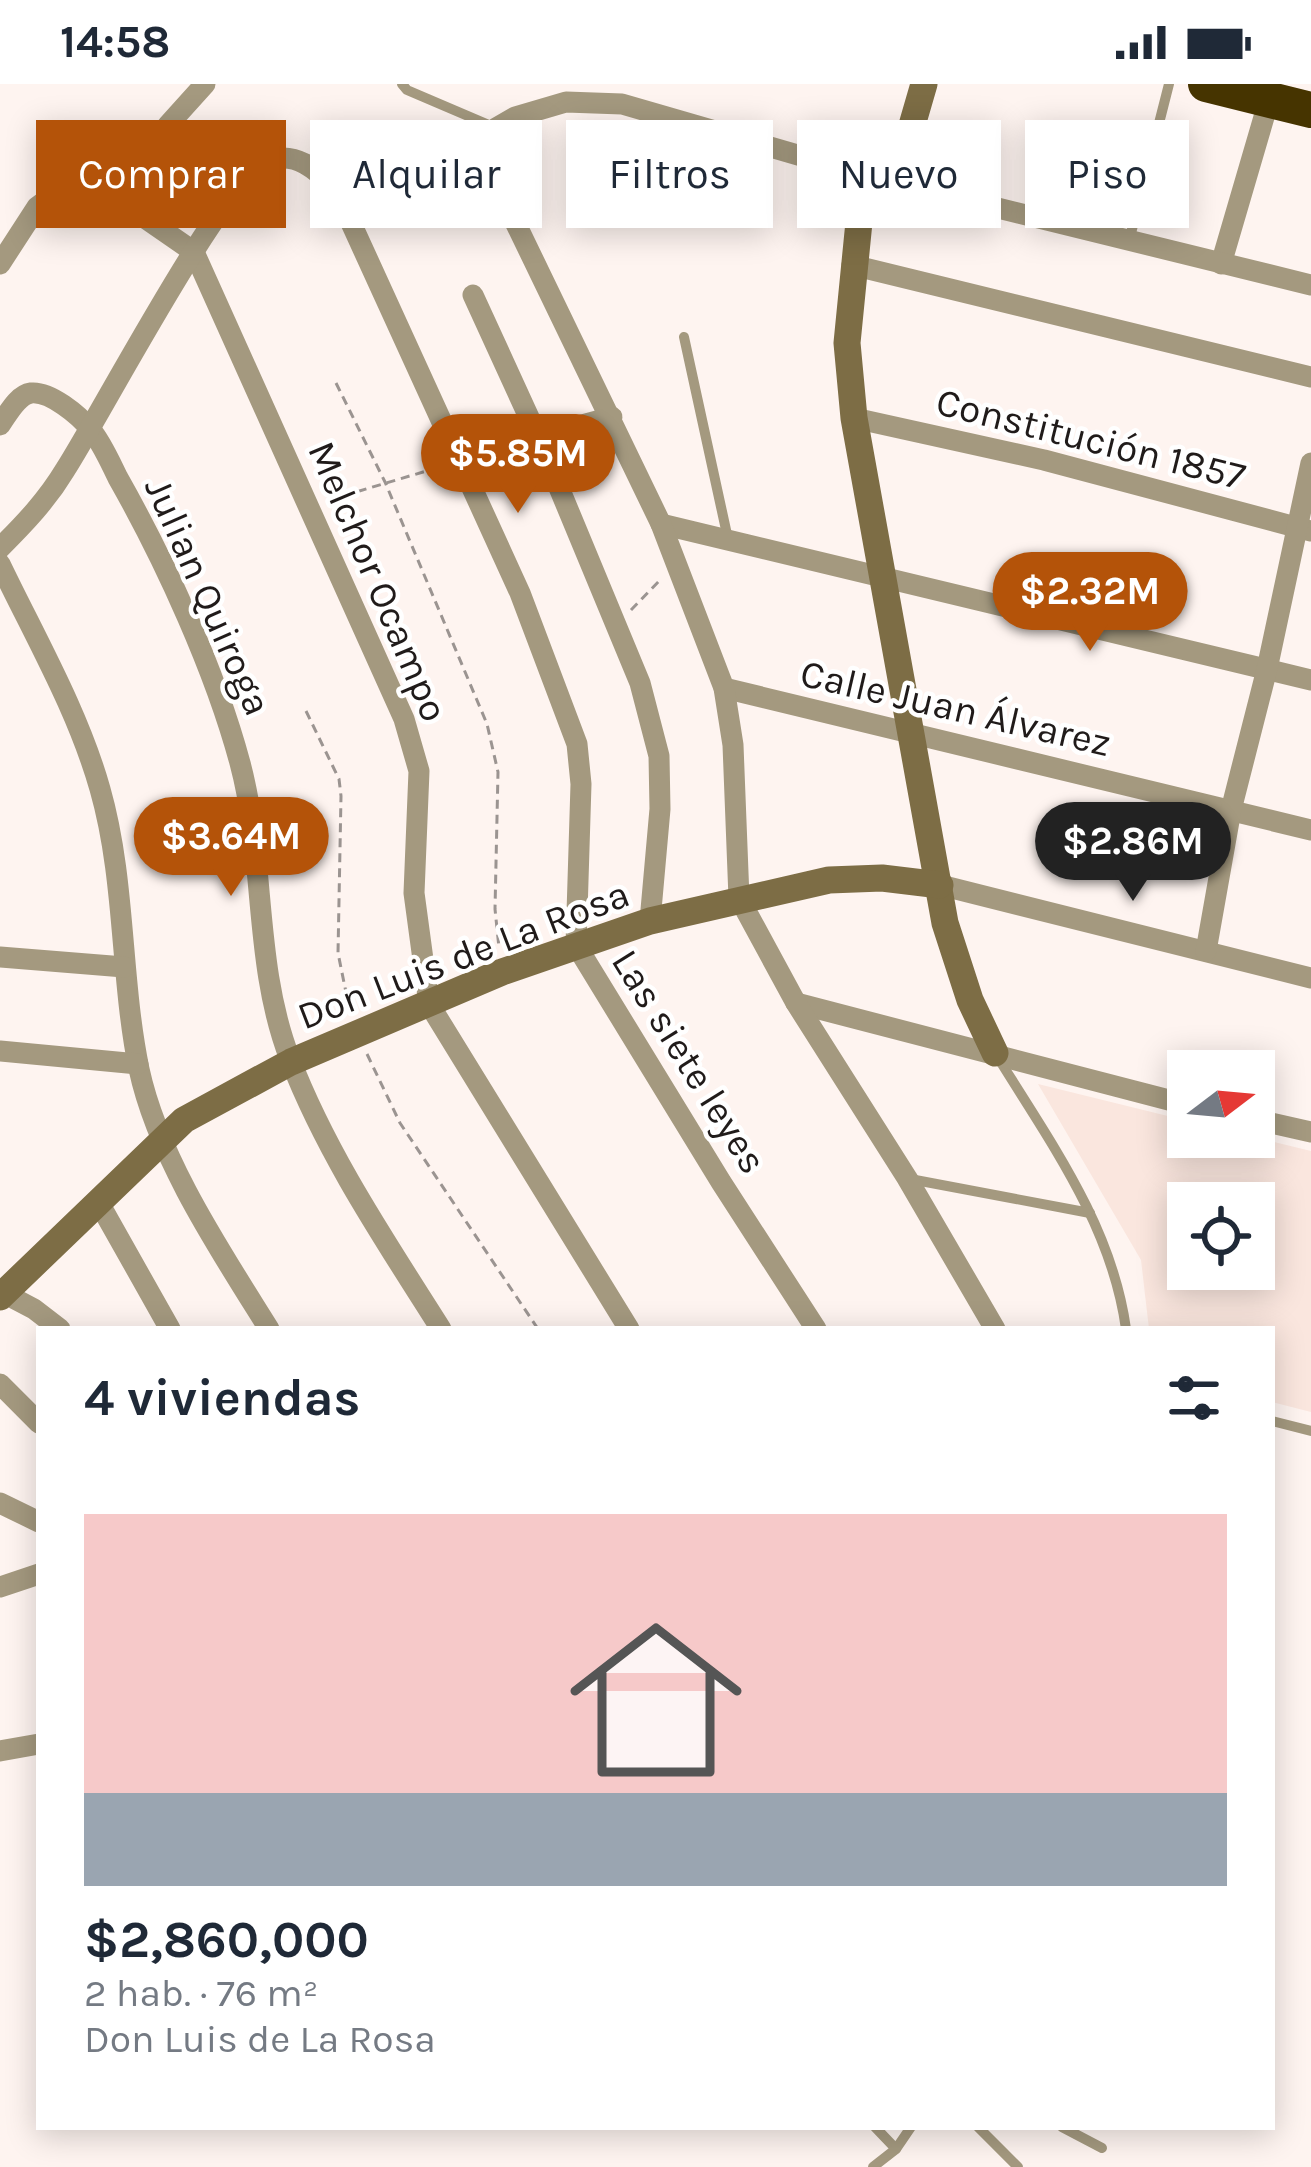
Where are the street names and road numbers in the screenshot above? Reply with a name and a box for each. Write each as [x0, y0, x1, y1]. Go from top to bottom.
street label: Constitución 1857 [931, 378, 1250, 500]
street label: Melchor Ocampo [298, 434, 458, 728]
street label: Julian Quiroga [135, 470, 281, 723]
street label: Calle Juan Álvarez [796, 650, 1115, 766]
street label: Don Luis de La Rosa [291, 870, 636, 1039]
street label: Las siete leyes [602, 941, 776, 1182]

